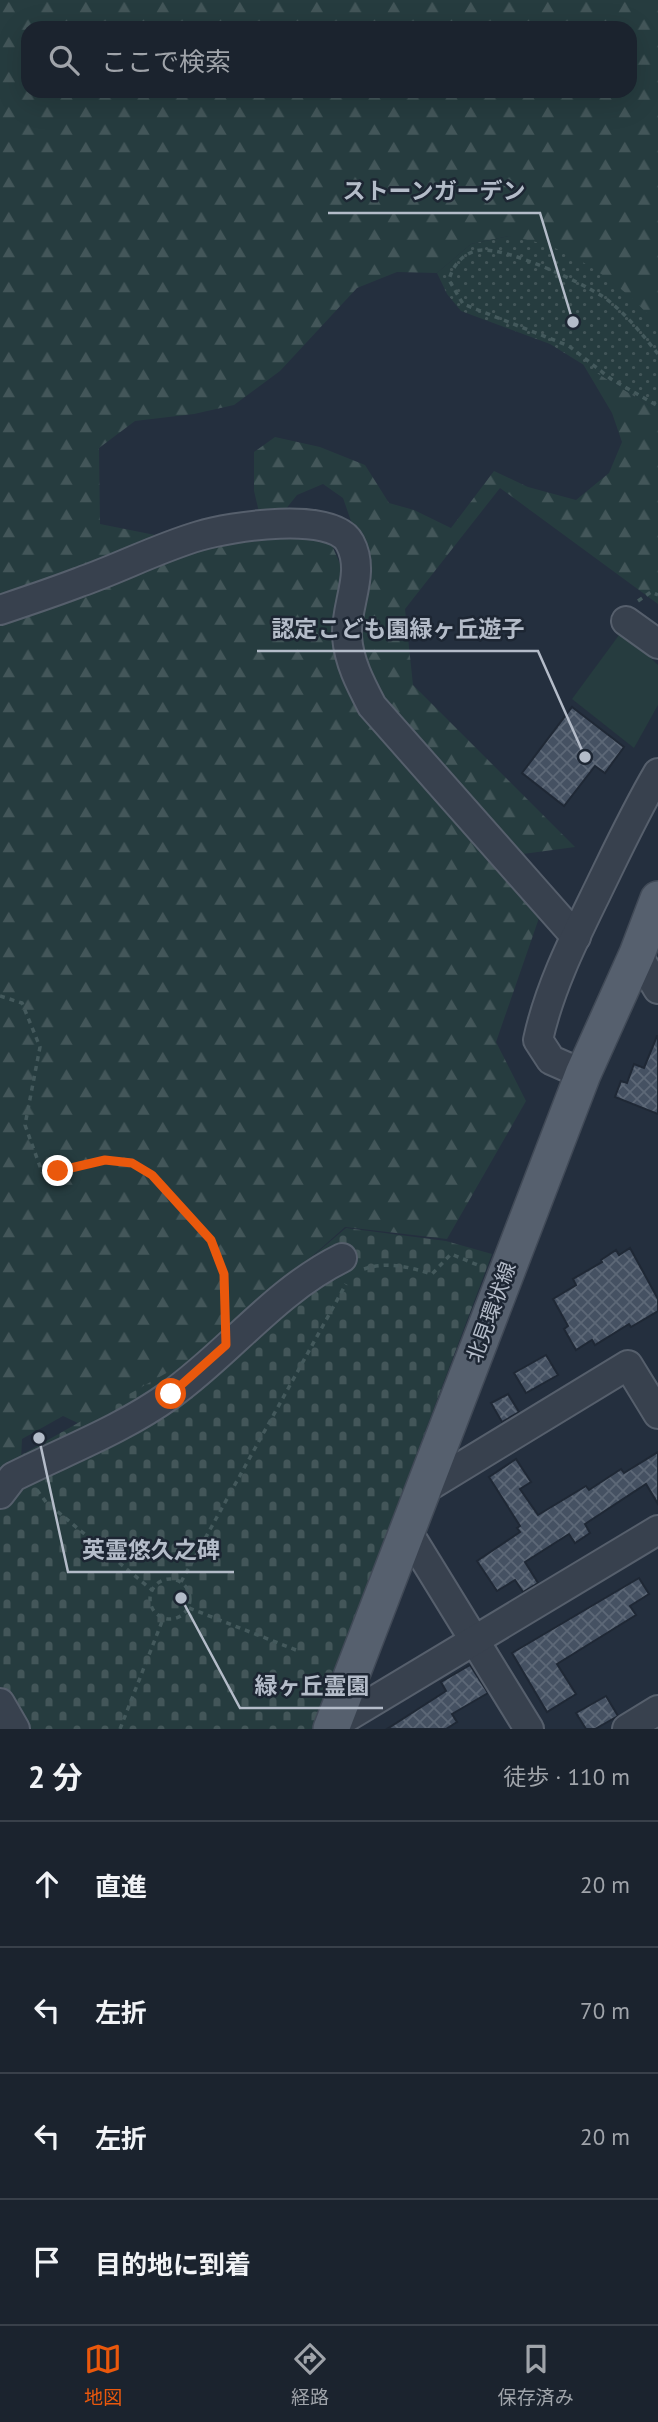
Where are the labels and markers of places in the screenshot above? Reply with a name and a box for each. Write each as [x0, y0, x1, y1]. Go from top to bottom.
callout: ストーンガーデン [328, 169, 540, 213]
callout: 認定こども園緑ヶ丘遊子 [257, 607, 538, 651]
callout: 英霊悠久之碑 [68, 1528, 234, 1572]
callout: 緑ヶ丘霊園 [240, 1664, 383, 1708]

